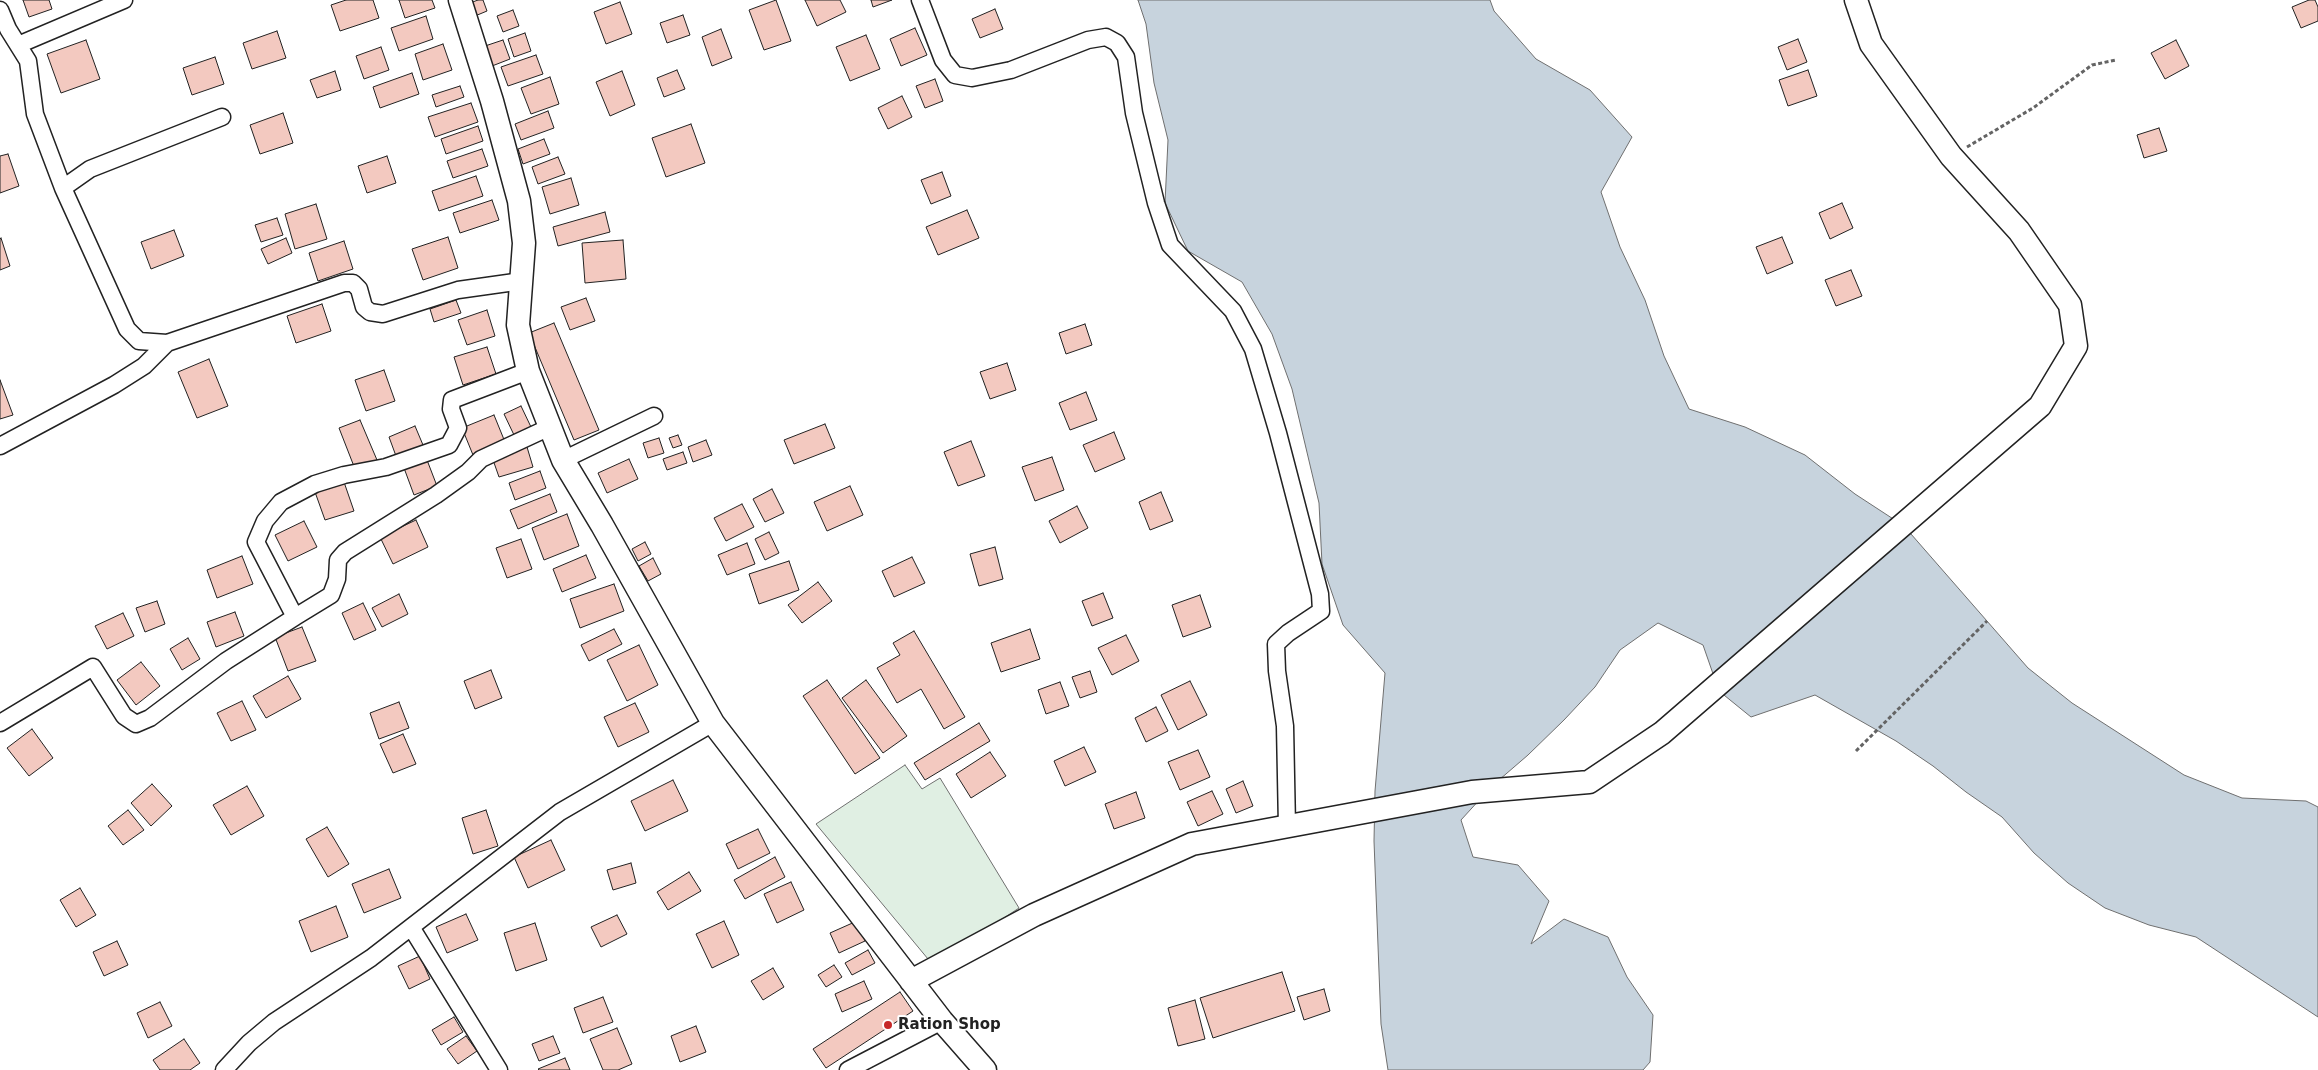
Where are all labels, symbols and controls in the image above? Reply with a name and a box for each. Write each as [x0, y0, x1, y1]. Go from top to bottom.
place label: Ration Shop [898, 1016, 1001, 1034]
marker: Ration Shop [882, 1019, 894, 1031]

